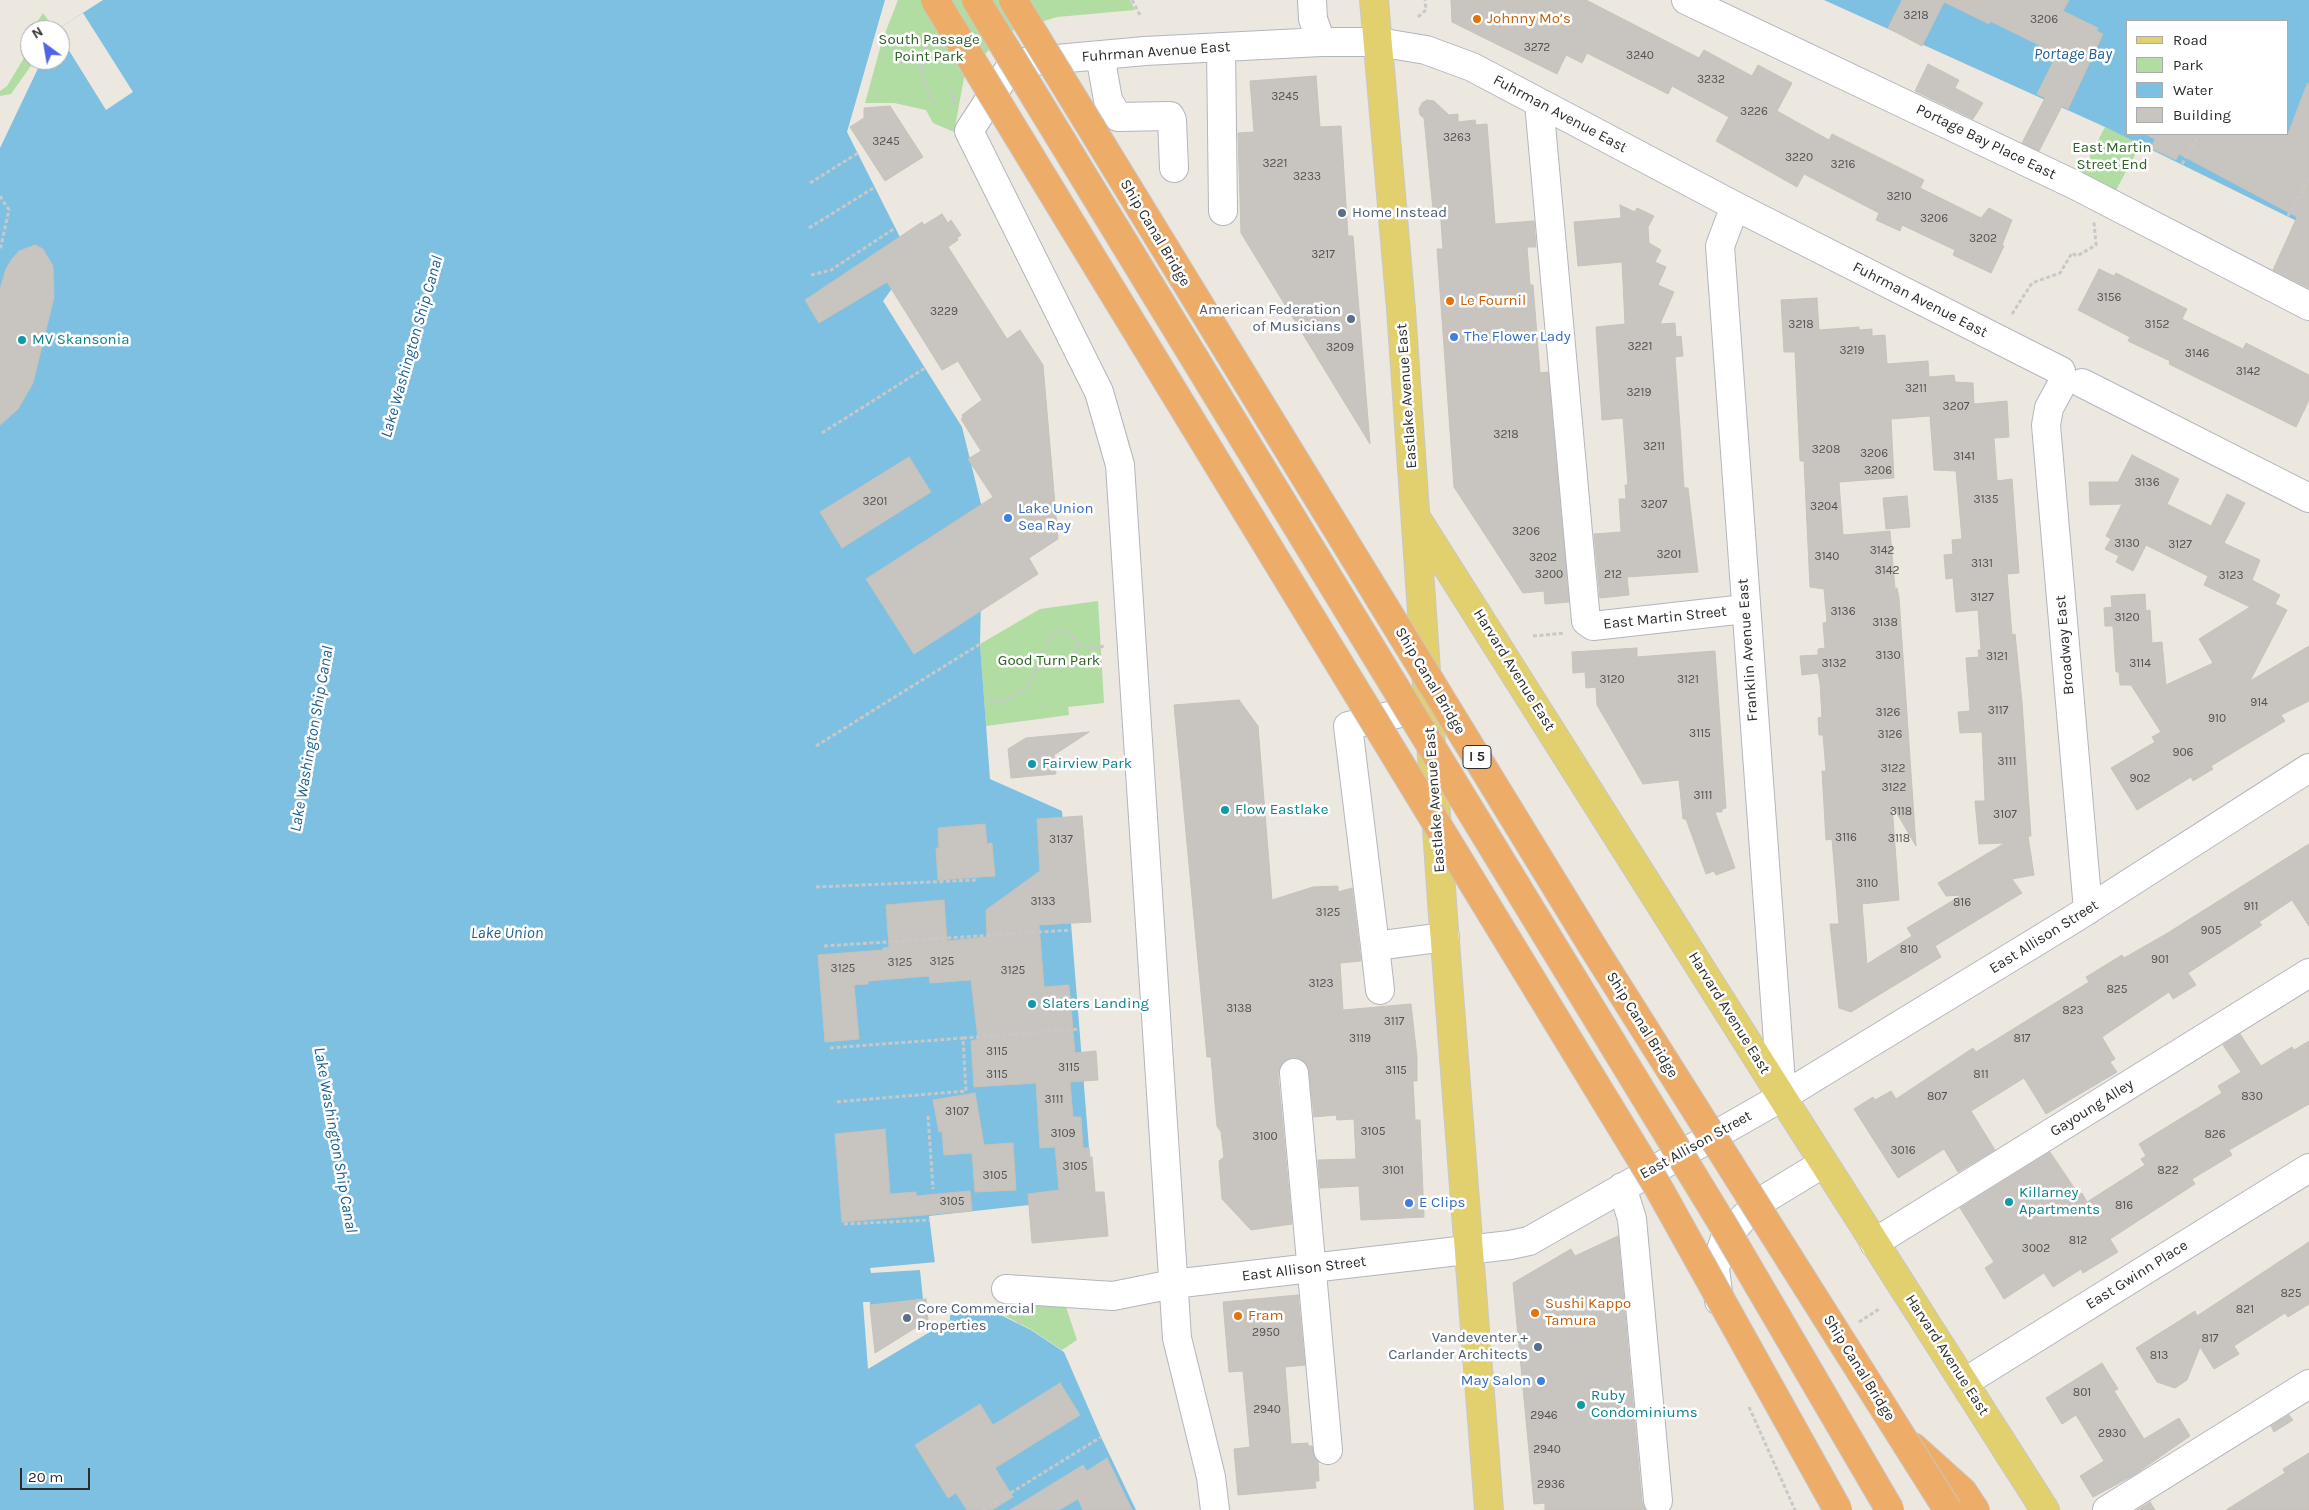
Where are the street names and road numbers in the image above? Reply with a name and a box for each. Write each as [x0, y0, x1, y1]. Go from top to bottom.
street label: Fuhrman Avenue East [1081, 38, 1231, 66]
street label: Fuhrman Avenue East [1490, 71, 1630, 157]
street label: Portage Bay Place East [1913, 100, 2059, 184]
street label: Ship Canal Bridge [1116, 176, 1194, 290]
street label: Fuhrman Avenue East [1849, 258, 1991, 342]
street label: Eastlake Avenue East [1393, 323, 1421, 469]
street label: Franklin Avenue East [1734, 578, 1762, 722]
street label: Broadway East [2052, 594, 2078, 696]
street label: East Martin Street [1602, 603, 1728, 633]
street label: Harvard Avenue East [1469, 606, 1559, 734]
street label: Ship Canal Bridge [1391, 624, 1469, 738]
street label: Eastlake Avenue East [1421, 727, 1449, 873]
road number: I 5 [1463, 746, 1491, 769]
street label: East Allison Street [1986, 896, 2102, 978]
street label: Harvard Avenue East [1684, 949, 1774, 1077]
street label: Ship Canal Bridge [1602, 969, 1682, 1081]
street label: Gayoung Alley [2047, 1075, 2137, 1141]
street label: East Allison Street [1637, 1107, 1755, 1183]
street label: East Gwinn Place [2083, 1236, 2191, 1314]
street label: East Allison Street [1241, 1252, 1367, 1286]
street label: Harvard Avenue East [1901, 1291, 1993, 1419]
street label: Ship Canal Bridge [1819, 1312, 1899, 1424]

